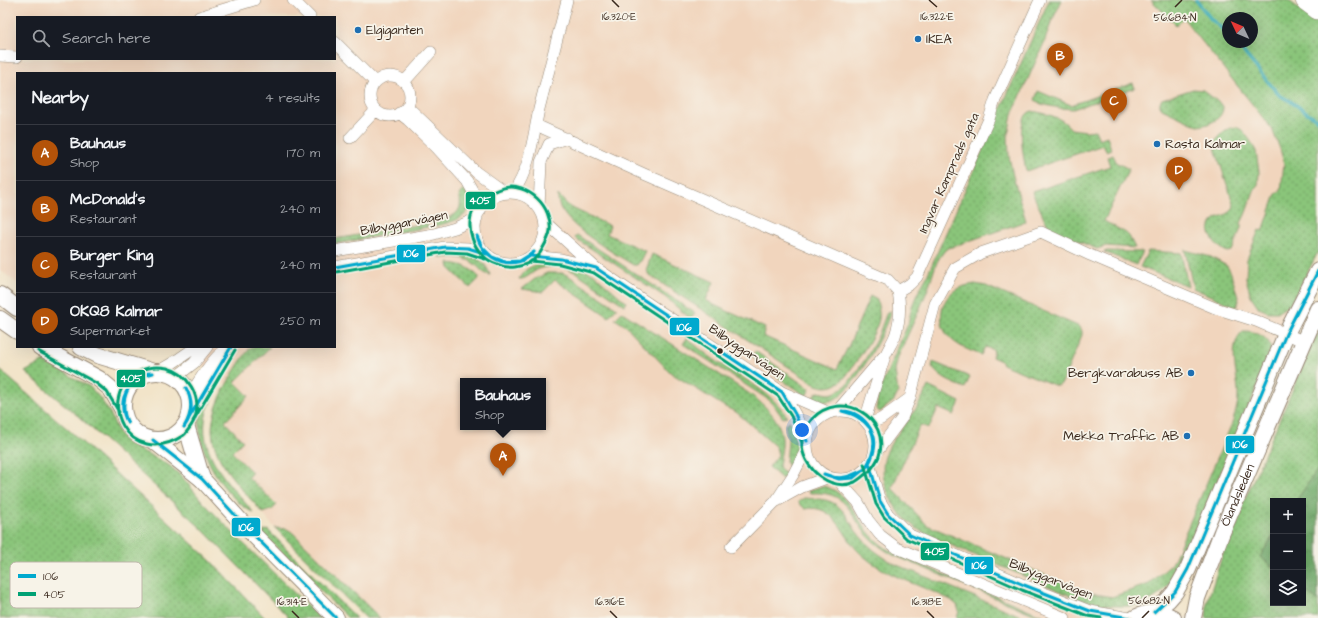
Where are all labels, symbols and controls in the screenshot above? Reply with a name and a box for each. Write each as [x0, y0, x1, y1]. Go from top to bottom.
text: 16.320°E [602, 10, 636, 24]
text: 16.322°E [920, 10, 954, 24]
text: 56.684°N [1154, 11, 1196, 25]
north arrow [1222, 12, 1258, 48]
search box [16, 16, 336, 60]
place label: Elgiganten [366, 21, 424, 40]
marker: Elgiganten [353, 25, 363, 35]
icon: search [30, 27, 52, 49]
text: Search here [62, 28, 151, 49]
place label: IKEA [926, 30, 953, 48]
marker: IKEA [913, 34, 923, 44]
pin: B [1047, 43, 1073, 76]
text: Nearby [32, 86, 89, 110]
pin: C [1101, 88, 1127, 121]
text: 4 results [265, 89, 320, 107]
street label: Ingvar Kamprads gata [914, 110, 985, 237]
text: Bauhaus [70, 133, 126, 154]
place label: Rasta Kalmar [1165, 135, 1245, 153]
marker: Rasta Kalmar [1152, 139, 1162, 149]
text: A [41, 144, 49, 162]
text: 170 m [287, 144, 320, 162]
text: Shop [70, 154, 99, 172]
pin: D [1166, 157, 1192, 190]
text: McDonald's [70, 189, 145, 210]
line badge: 405 [465, 191, 496, 210]
text: 405 [469, 193, 491, 208]
text: B [40, 200, 50, 218]
text: 240 m [280, 200, 320, 218]
street label: Bilbyggarvägen [359, 206, 450, 241]
text: Restaurant [70, 210, 137, 228]
line badge: 106 [396, 244, 426, 263]
text: Burger King [70, 245, 153, 266]
text: 106 [403, 246, 419, 261]
text: C [40, 256, 50, 274]
text: 240 m [280, 256, 320, 274]
text: Restaurant [70, 266, 137, 284]
text: OKQ8 Kalmar [70, 301, 162, 322]
text: D [41, 312, 49, 330]
text: 250 m [280, 312, 320, 330]
line badge: 106 [669, 317, 700, 336]
text: 106 [676, 320, 692, 335]
street label: Bilbyggarvägen [705, 320, 789, 385]
text: Supermarket [70, 322, 151, 340]
unlabelled marker [715, 346, 725, 356]
place label: Bergkvarabuss AB [1068, 364, 1183, 383]
marker: Bergkvarabuss AB [1186, 368, 1196, 378]
line badge: 405 [116, 369, 146, 388]
text: 405 [120, 371, 142, 386]
popup [460, 378, 546, 430]
text: Bauhaus [475, 385, 531, 406]
text: Shop [475, 406, 504, 424]
your location [792, 420, 812, 440]
place label: Mekka Traffic AB [1063, 427, 1179, 445]
marker: Mekka Traffic AB [1182, 431, 1192, 441]
line badge: 106 [1225, 435, 1255, 454]
text: 106 [1232, 437, 1248, 452]
pin: A [490, 443, 516, 476]
street label: Ölandsleden [1216, 461, 1259, 529]
map controls [1270, 498, 1306, 606]
button: + [1270, 498, 1306, 534]
line badge: 106 [231, 517, 261, 537]
text: 106 [238, 520, 254, 535]
button: − [1270, 534, 1306, 570]
line badge: 405 [920, 542, 950, 561]
text: 405 [924, 544, 946, 559]
street label: Bilbyggarvägen [1006, 554, 1096, 605]
line badge: 106 [964, 556, 994, 575]
text: 106 [971, 558, 987, 573]
legend [10, 562, 142, 608]
text: 106 [43, 569, 58, 584]
button: layers [1270, 570, 1306, 606]
text: 405 [43, 587, 65, 602]
text: 56.682°N [1128, 594, 1170, 608]
text: 16.314°E [277, 595, 307, 609]
text: 16.316°E [595, 595, 625, 609]
text: 16.318°E [912, 595, 942, 609]

